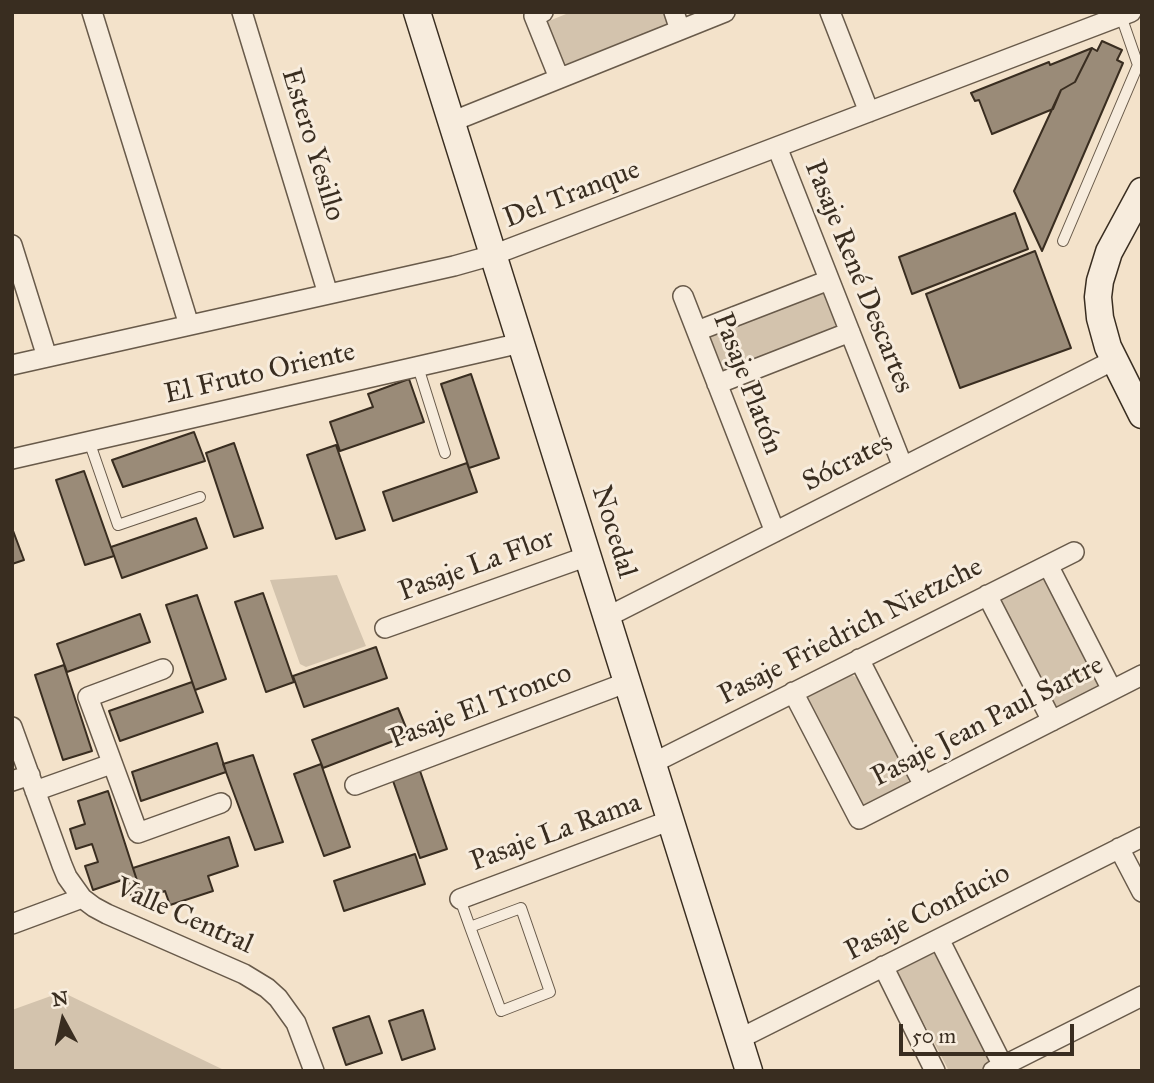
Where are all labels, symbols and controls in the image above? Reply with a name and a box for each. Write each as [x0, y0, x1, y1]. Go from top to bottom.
street label: Estero Yesillo [273, 65, 351, 225]
street label: Del Tranque [499, 154, 645, 236]
street label: Pasaje René Descartes [796, 156, 920, 398]
street label: Pasaje Platón [705, 309, 789, 459]
street label: El Fruto Oriente [161, 336, 359, 412]
street label: Sócrates [797, 426, 899, 500]
street label: Nocedal [583, 482, 643, 582]
street label: Pasaje La Flor [395, 522, 559, 610]
street label: Pasaje Friedrich Nietzche [714, 551, 988, 713]
street label: Pasaje Jean Paul Sartre [867, 649, 1109, 795]
street label: Pasaje El Tronco [385, 657, 577, 757]
street label: Pasaje La Rama [466, 787, 646, 879]
street label: Pasaje Confucio [840, 857, 1016, 969]
street label: Valle Central [110, 872, 258, 962]
north arrow [28, 985, 98, 1055]
text: N [50, 986, 70, 1011]
scale bar [902, 1010, 1077, 1054]
text: 50 m [912, 1023, 956, 1049]

